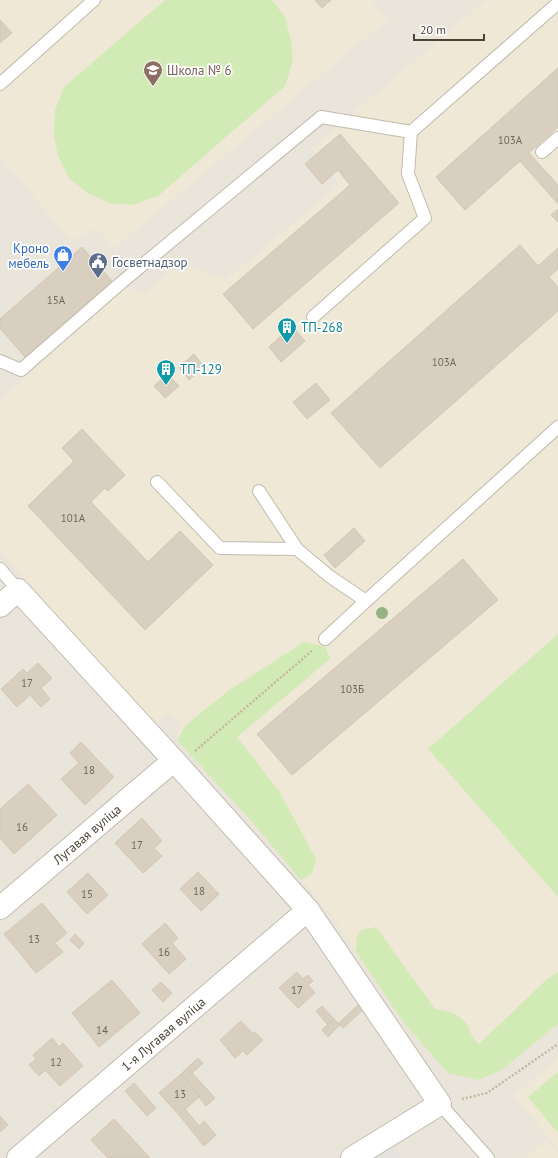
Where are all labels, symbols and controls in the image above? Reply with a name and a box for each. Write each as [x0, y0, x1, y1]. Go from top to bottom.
scale bar [414, 16, 484, 42]
text: 20 m [420, 22, 446, 37]
school or university icon: Школа № 6 [142, 59, 164, 87]
place label: Школа № 6 [167, 62, 232, 79]
house number: 103А [498, 133, 523, 147]
place label: Кроно мебель [8, 240, 49, 272]
shop icon: Кроно мебель [52, 244, 74, 272]
public building icon: Госветнадзор [87, 251, 109, 279]
place label: Госветнадзор [112, 254, 188, 271]
house number: 15А [47, 293, 66, 307]
building icon: ТП-268 [276, 316, 298, 344]
place label: ТП-268 [301, 319, 343, 336]
house number: 103А [432, 355, 457, 369]
building icon: ТП-129 [155, 358, 177, 386]
place label: ТП-129 [180, 361, 222, 378]
house number: 101А [61, 511, 86, 525]
house number: 17 [21, 676, 33, 690]
house number: 103Б [340, 682, 364, 696]
house number: 18 [83, 763, 95, 777]
street label: Лугавая вуліца [49, 801, 125, 869]
house number: 16 [16, 820, 28, 834]
house number: 17 [131, 838, 143, 852]
house number: 18 [193, 884, 205, 898]
house number: 15 [81, 887, 93, 901]
house number: 13 [28, 932, 40, 946]
house number: 16 [158, 945, 170, 959]
house number: 17 [291, 983, 303, 997]
street label: 1-я Лугавая вуліца [118, 994, 209, 1075]
house number: 14 [96, 1023, 108, 1037]
house number: 12 [50, 1055, 62, 1069]
house number: 13 [174, 1087, 186, 1101]

